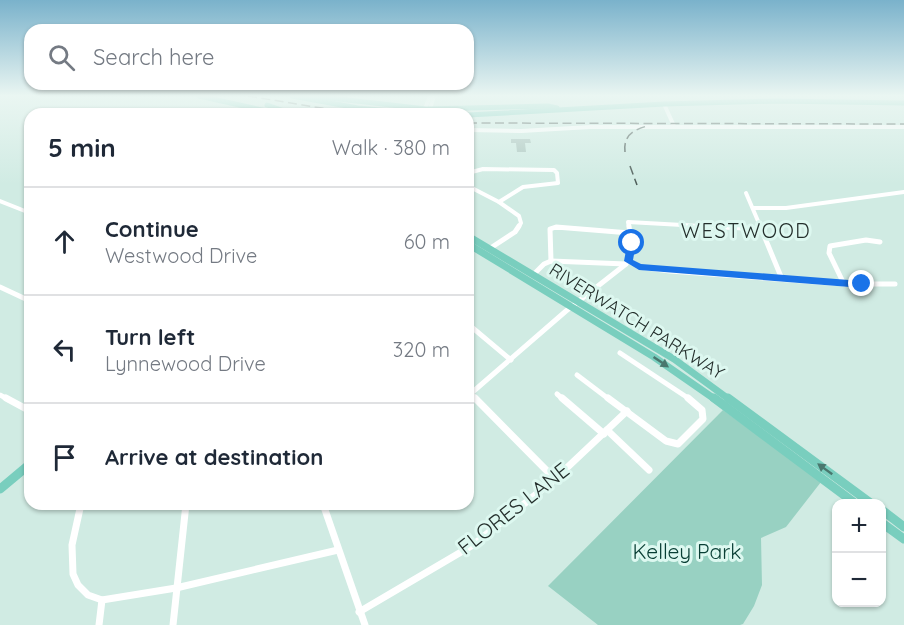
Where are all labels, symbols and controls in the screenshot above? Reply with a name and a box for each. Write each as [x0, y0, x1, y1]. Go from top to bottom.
search box [24, 24, 474, 90]
icon: search [45, 41, 78, 74]
text: Search here [93, 43, 214, 71]
text: 5 min [48, 131, 116, 164]
text: Walk · 380 m [332, 135, 450, 160]
text: Continue [105, 215, 199, 243]
district label: WESTWOOD [681, 218, 811, 243]
icon: ahead [48, 225, 81, 258]
text: 60 m [404, 229, 450, 254]
route start [618, 229, 644, 255]
text: Westwood Drive [105, 243, 257, 268]
street label: RIVERWATCH PARKWAY [545, 258, 729, 384]
route end [848, 270, 874, 296]
text: Turn left [105, 323, 195, 351]
icon: left [48, 333, 81, 366]
text: 320 m [393, 337, 450, 362]
text: Lynnewood Drive [105, 351, 266, 376]
one-way arrow [653, 356, 669, 367]
icon: arrive [48, 441, 81, 474]
text: Arrive at destination [105, 443, 323, 471]
street label: FLORES LANE [452, 456, 574, 560]
one-way arrow [818, 463, 834, 475]
map controls [832, 499, 886, 607]
button: + [832, 499, 886, 553]
park label: Kelley Park [633, 538, 741, 564]
button: − [832, 553, 886, 607]

